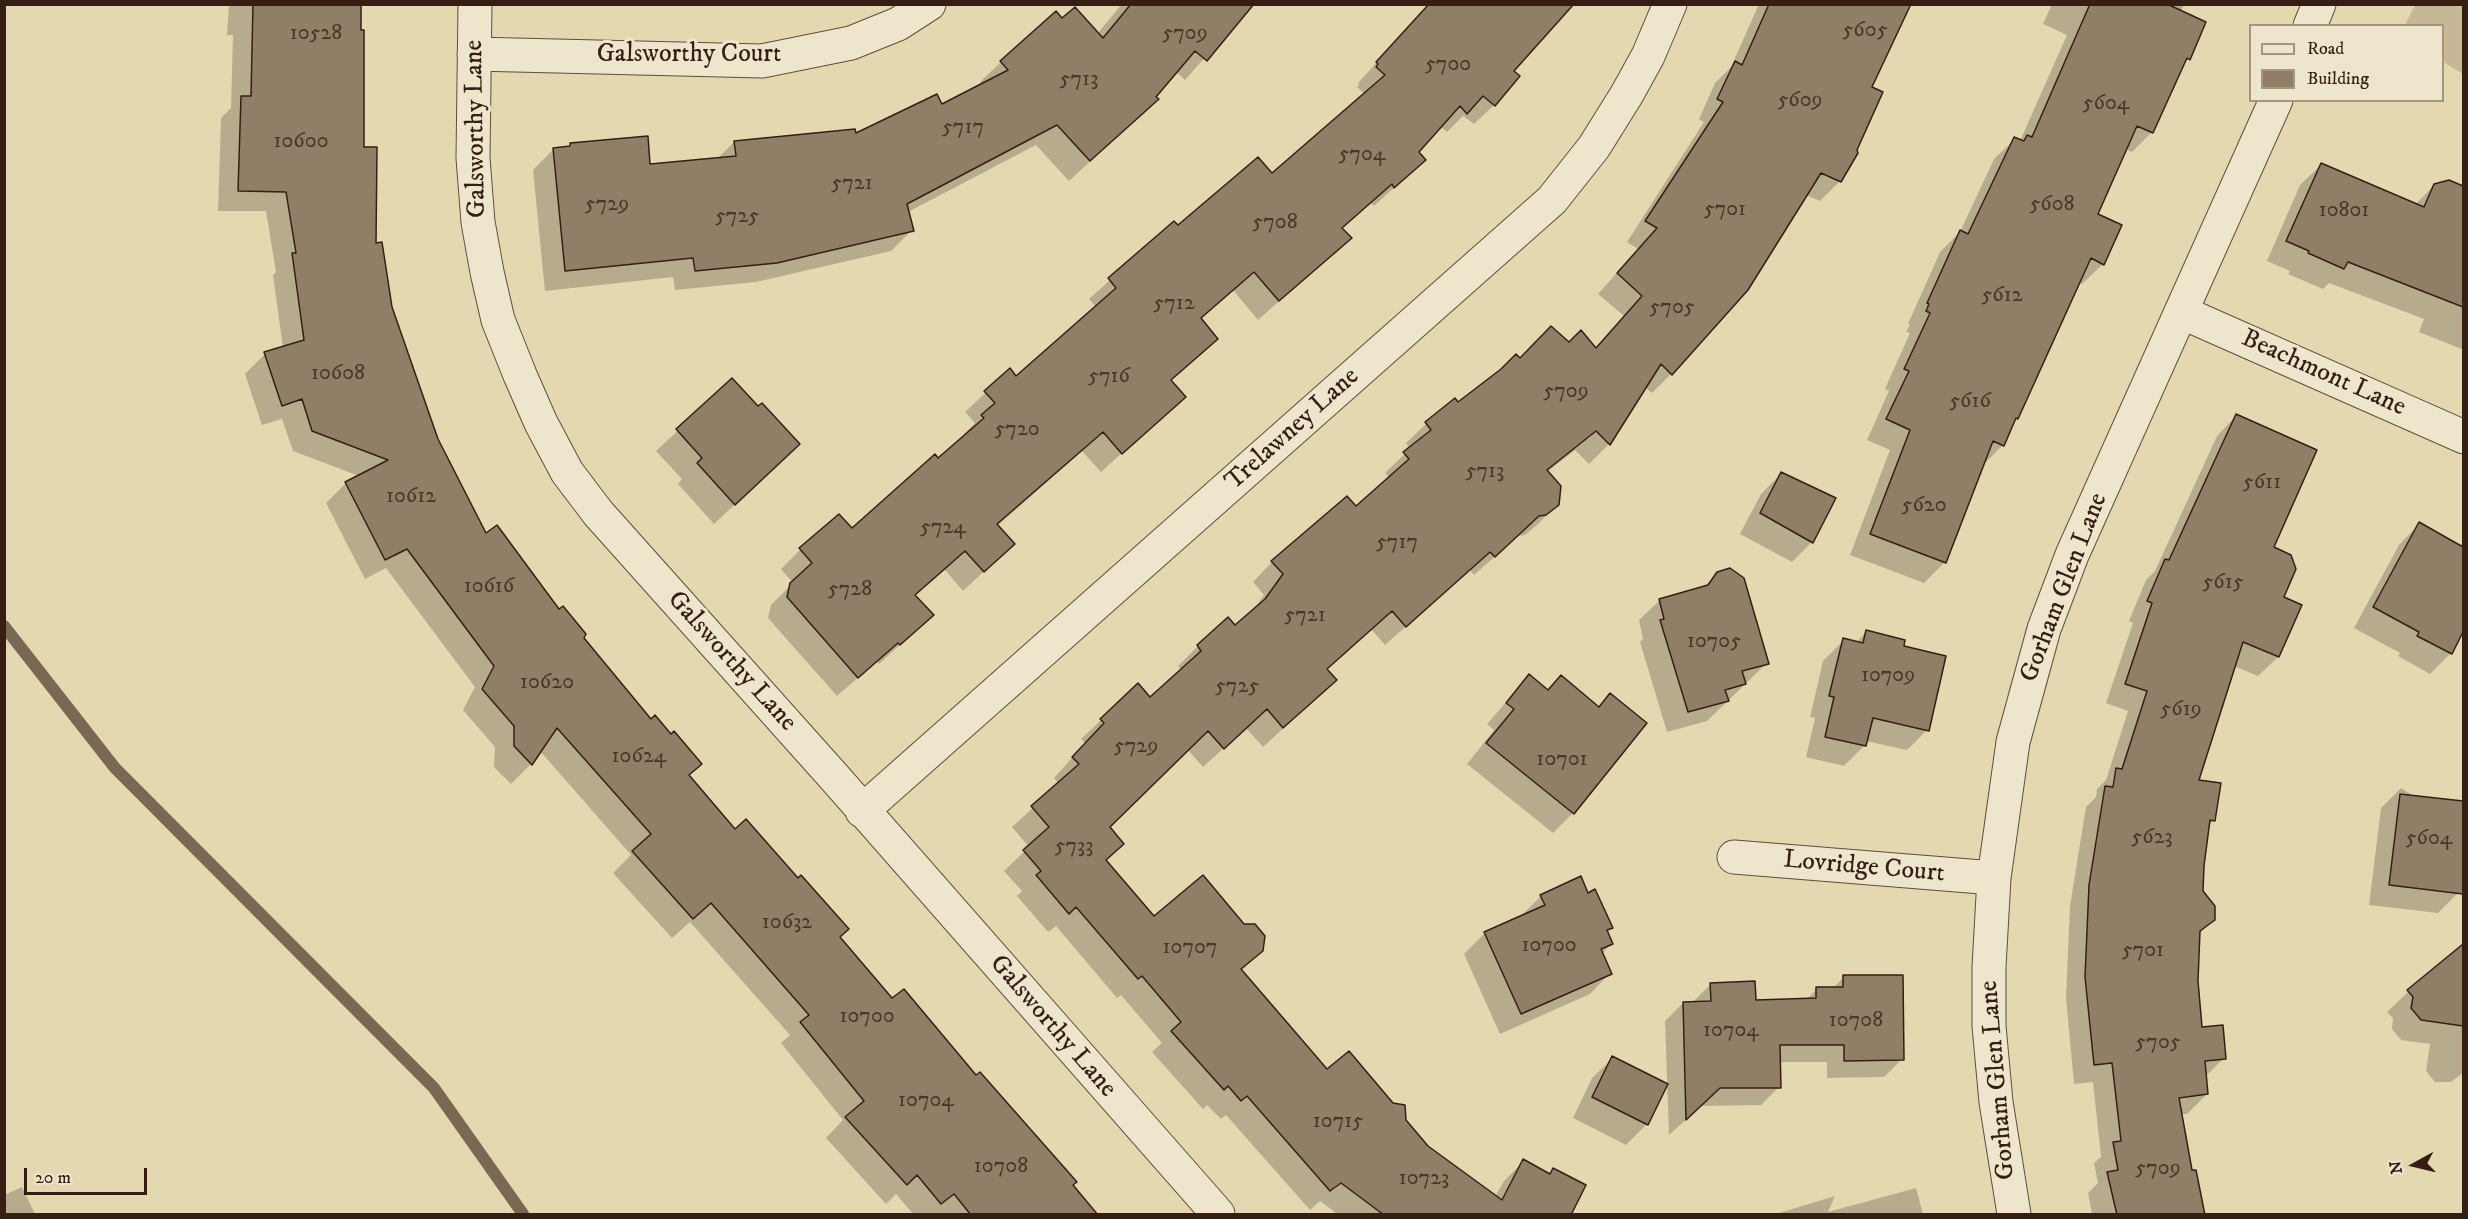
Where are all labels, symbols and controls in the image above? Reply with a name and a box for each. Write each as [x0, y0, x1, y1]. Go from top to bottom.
house number: 5605 [1842, 18, 1888, 44]
house number: 10528 [290, 21, 342, 47]
house number: 5709 [1162, 21, 1208, 47]
legend [2249, 24, 2444, 102]
text: Road [2307, 38, 2344, 60]
street label: Galsworthy Lane [460, 40, 494, 218]
street label: Galsworthy Court [597, 40, 781, 72]
house number: 5700 [1425, 52, 1471, 78]
house number: 5713 [1060, 67, 1098, 93]
text: Building [2307, 68, 2369, 90]
house number: 5609 [1777, 88, 1823, 114]
house number: 5604 [2083, 91, 2129, 117]
house number: 5717 [942, 115, 984, 141]
house number: 10600 [274, 129, 328, 155]
house number: 5704 [1339, 142, 1385, 168]
house number: 5721 [831, 171, 873, 197]
house number: 5729 [585, 192, 629, 218]
house number: 5608 [2029, 192, 2075, 218]
house number: 5701 [1704, 197, 1746, 223]
house number: 10801 [2319, 198, 2369, 224]
house number: 5725 [715, 204, 759, 230]
house number: 5708 [1252, 210, 1298, 236]
house number: 5612 [1981, 283, 2023, 309]
house number: 5712 [1153, 291, 1195, 317]
house number: 5705 [1649, 295, 1695, 321]
street label: Beachmont Lane [2236, 324, 2410, 424]
house number: 10608 [311, 361, 365, 387]
street label: Trelawney Lane [1220, 362, 1366, 498]
house number: 5716 [1088, 364, 1130, 390]
house number: 5709 [1543, 379, 1589, 405]
house number: 5616 [1949, 389, 1991, 415]
house number: 5720 [994, 417, 1040, 443]
house number: 5713 [1466, 459, 1504, 485]
house number: 5611 [2243, 470, 2281, 496]
house number: 10612 [386, 484, 436, 510]
street label: Gorham Glen Lane [2015, 489, 2115, 687]
house number: 5620 [1901, 493, 1947, 519]
house number: 5724 [920, 515, 966, 541]
house number: 5717 [1376, 530, 1418, 556]
house number: 5615 [2202, 570, 2244, 596]
house number: 10616 [464, 574, 514, 600]
house number: 5728 [828, 577, 872, 603]
street label: Galsworthy Lane [660, 585, 802, 739]
house number: 5721 [1284, 603, 1326, 629]
house number: 10705 [1687, 629, 1741, 655]
house number: 10709 [1861, 663, 1915, 689]
house number: 10620 [520, 670, 574, 696]
house number: 5725 [1215, 674, 1259, 700]
house number: 5619 [2160, 697, 2202, 723]
house number: 5729 [1114, 734, 1158, 760]
house number: 10624 [612, 744, 666, 770]
house number: 10701 [1536, 747, 1588, 773]
house number: 5623 [2131, 825, 2173, 851]
house number: 5604 [2406, 826, 2452, 852]
house number: 5733 [1055, 834, 1093, 860]
street label: Lovridge Court [1782, 845, 1946, 891]
house number: 10632 [762, 910, 812, 936]
house number: 10700 [1521, 933, 1577, 959]
house number: 10707 [1163, 935, 1217, 961]
house number: 5701 [2122, 938, 2164, 964]
street label: Galsworthy Lane [982, 950, 1122, 1104]
street label: Gorham Glen Lane [1975, 979, 2023, 1181]
house number: 10700 [839, 1004, 895, 1030]
house number: 10708 [1829, 1008, 1883, 1034]
house number: 10704 [1703, 1018, 1759, 1044]
house number: 5705 [2135, 1030, 2181, 1056]
house number: 10704 [898, 1088, 954, 1114]
house number: 10715 [1313, 1109, 1363, 1135]
north arrow [2384, 1135, 2444, 1195]
house number: 10708 [974, 1154, 1028, 1180]
scale bar [27, 1156, 150, 1194]
house number: 5709 [2135, 1156, 2181, 1182]
text: N [2385, 1160, 2407, 1175]
house number: 10723 [1399, 1166, 1449, 1192]
text: 20 m [35, 1167, 71, 1189]

